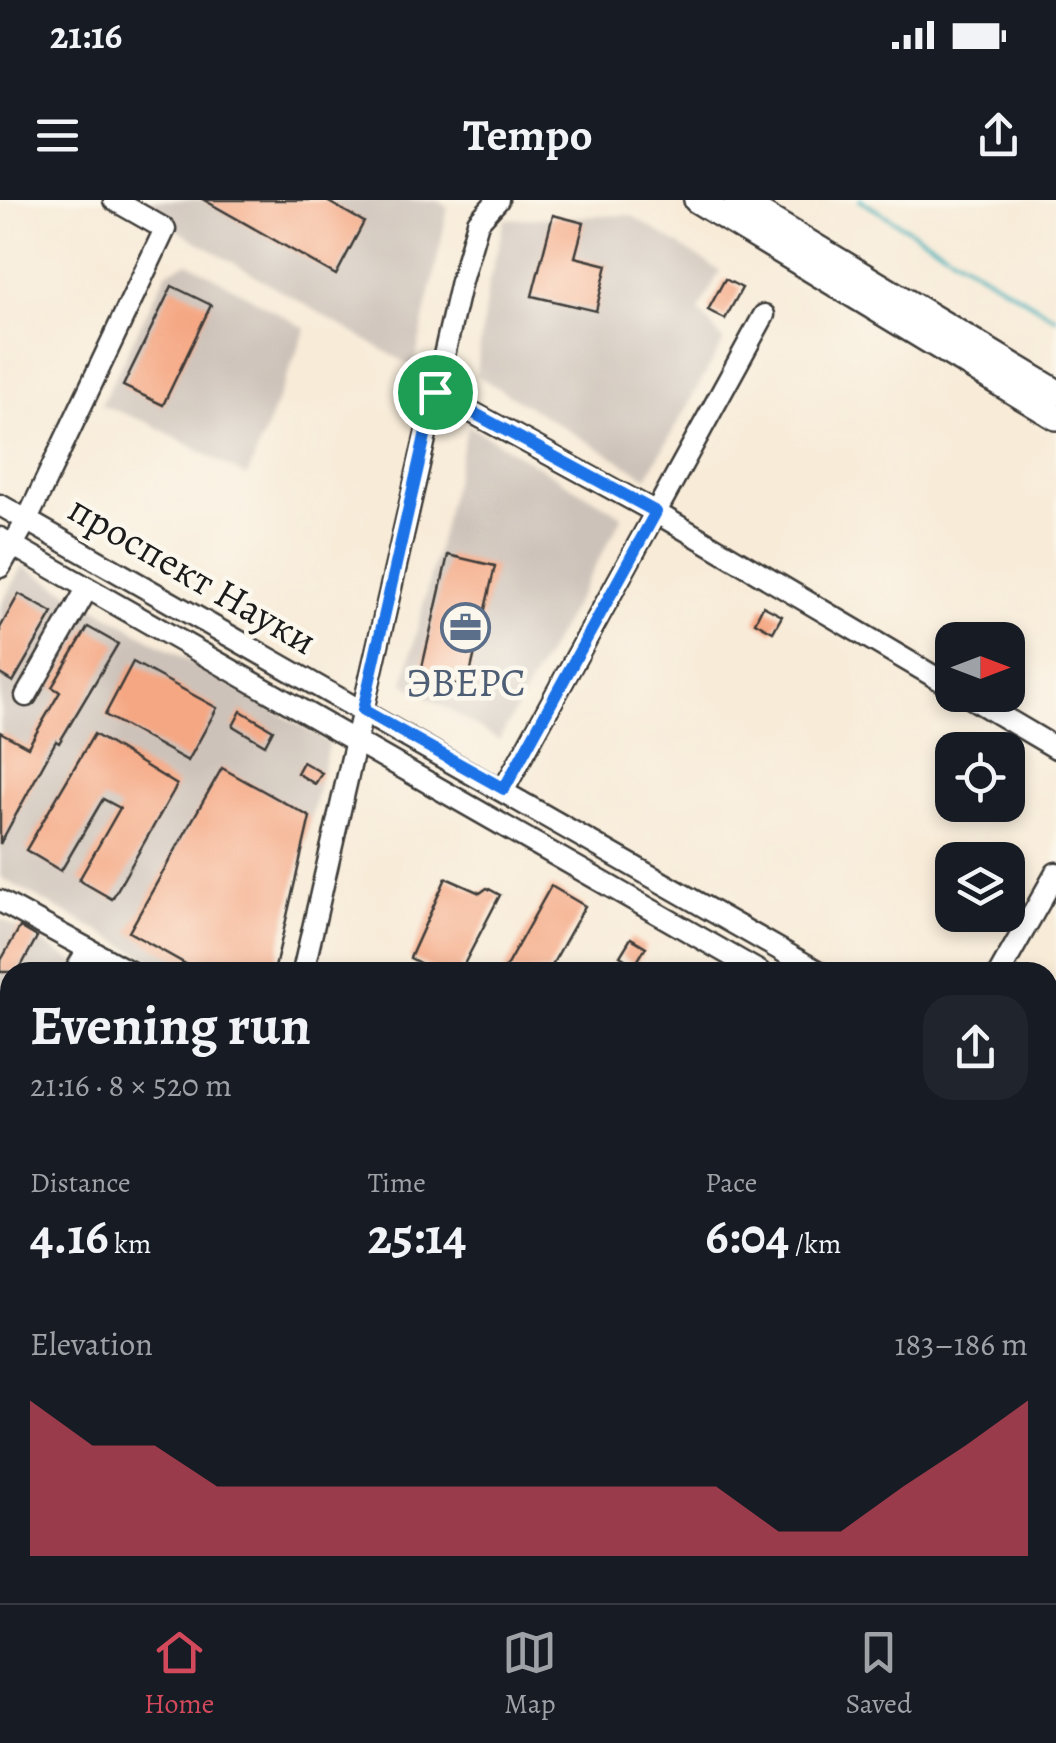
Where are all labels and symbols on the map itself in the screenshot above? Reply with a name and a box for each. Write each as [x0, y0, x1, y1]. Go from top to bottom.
pin [393, 350, 478, 435]
street label: проспект Науки [59, 481, 327, 668]
office icon: ЭВЕРС [440, 601, 492, 653]
north arrow [935, 622, 1025, 712]
place label: ЭВЕРС [406, 655, 526, 710]

